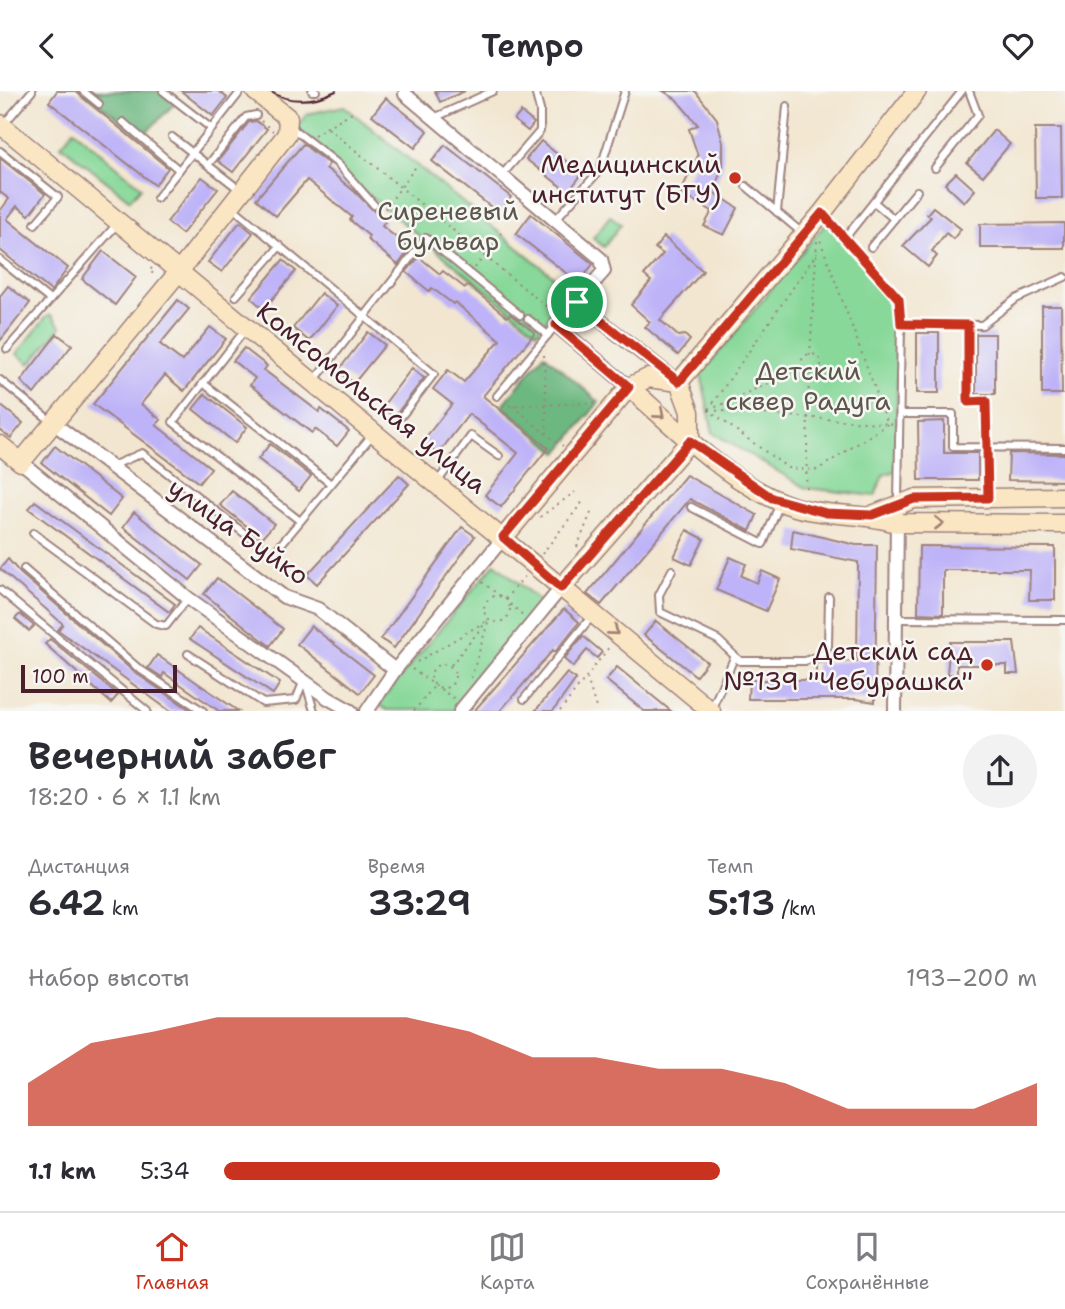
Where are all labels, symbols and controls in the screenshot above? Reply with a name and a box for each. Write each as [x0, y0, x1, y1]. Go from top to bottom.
text: Tempo [481, 24, 584, 67]
icon: back [28, 27, 66, 65]
icon: heart [999, 27, 1037, 65]
place label: Медицинский институт (БГУ) [531, 146, 721, 211]
marker: Медицинский институт (БГУ) [727, 170, 743, 186]
park label: Сиреневый бульвар [377, 193, 519, 258]
pin [547, 272, 607, 332]
icon: arrive [558, 283, 596, 321]
street label: Комсомольская улица [250, 293, 494, 501]
park label: Детский сквер Радуга [725, 353, 891, 418]
one-way arrow [651, 406, 664, 418]
street label: улица Буйко [162, 469, 316, 593]
one-way arrow [934, 515, 945, 531]
one-way arrow [606, 623, 618, 636]
place label: Детский сад №139 "Чебурашка" [723, 633, 974, 698]
marker: Детский сад №139 "Чебурашка" [979, 657, 995, 673]
scale bar [21, 661, 177, 693]
text: 100 m [32, 664, 89, 689]
text: Вечерний забег [28, 730, 336, 781]
button: share [963, 734, 1037, 808]
text: 18:20 · 6 × 1.1 km [28, 782, 221, 812]
text: Дистанция [28, 854, 130, 879]
text: Время [368, 854, 426, 879]
text: Темп [707, 854, 753, 879]
text: 6.42 [28, 879, 105, 926]
text: 33:29 [368, 879, 471, 926]
text: 5:13 [707, 879, 775, 926]
text: km [105, 896, 139, 921]
text: /km [775, 896, 816, 921]
text: Набор высоты [28, 963, 189, 993]
text: 193–200 m [906, 963, 1037, 993]
text: 1.1 km [28, 1156, 96, 1186]
text: 5:34 [140, 1156, 190, 1186]
tab: Главная [135, 1228, 209, 1295]
tab: Карта [480, 1228, 534, 1295]
tab: Сохранённые [805, 1228, 930, 1295]

